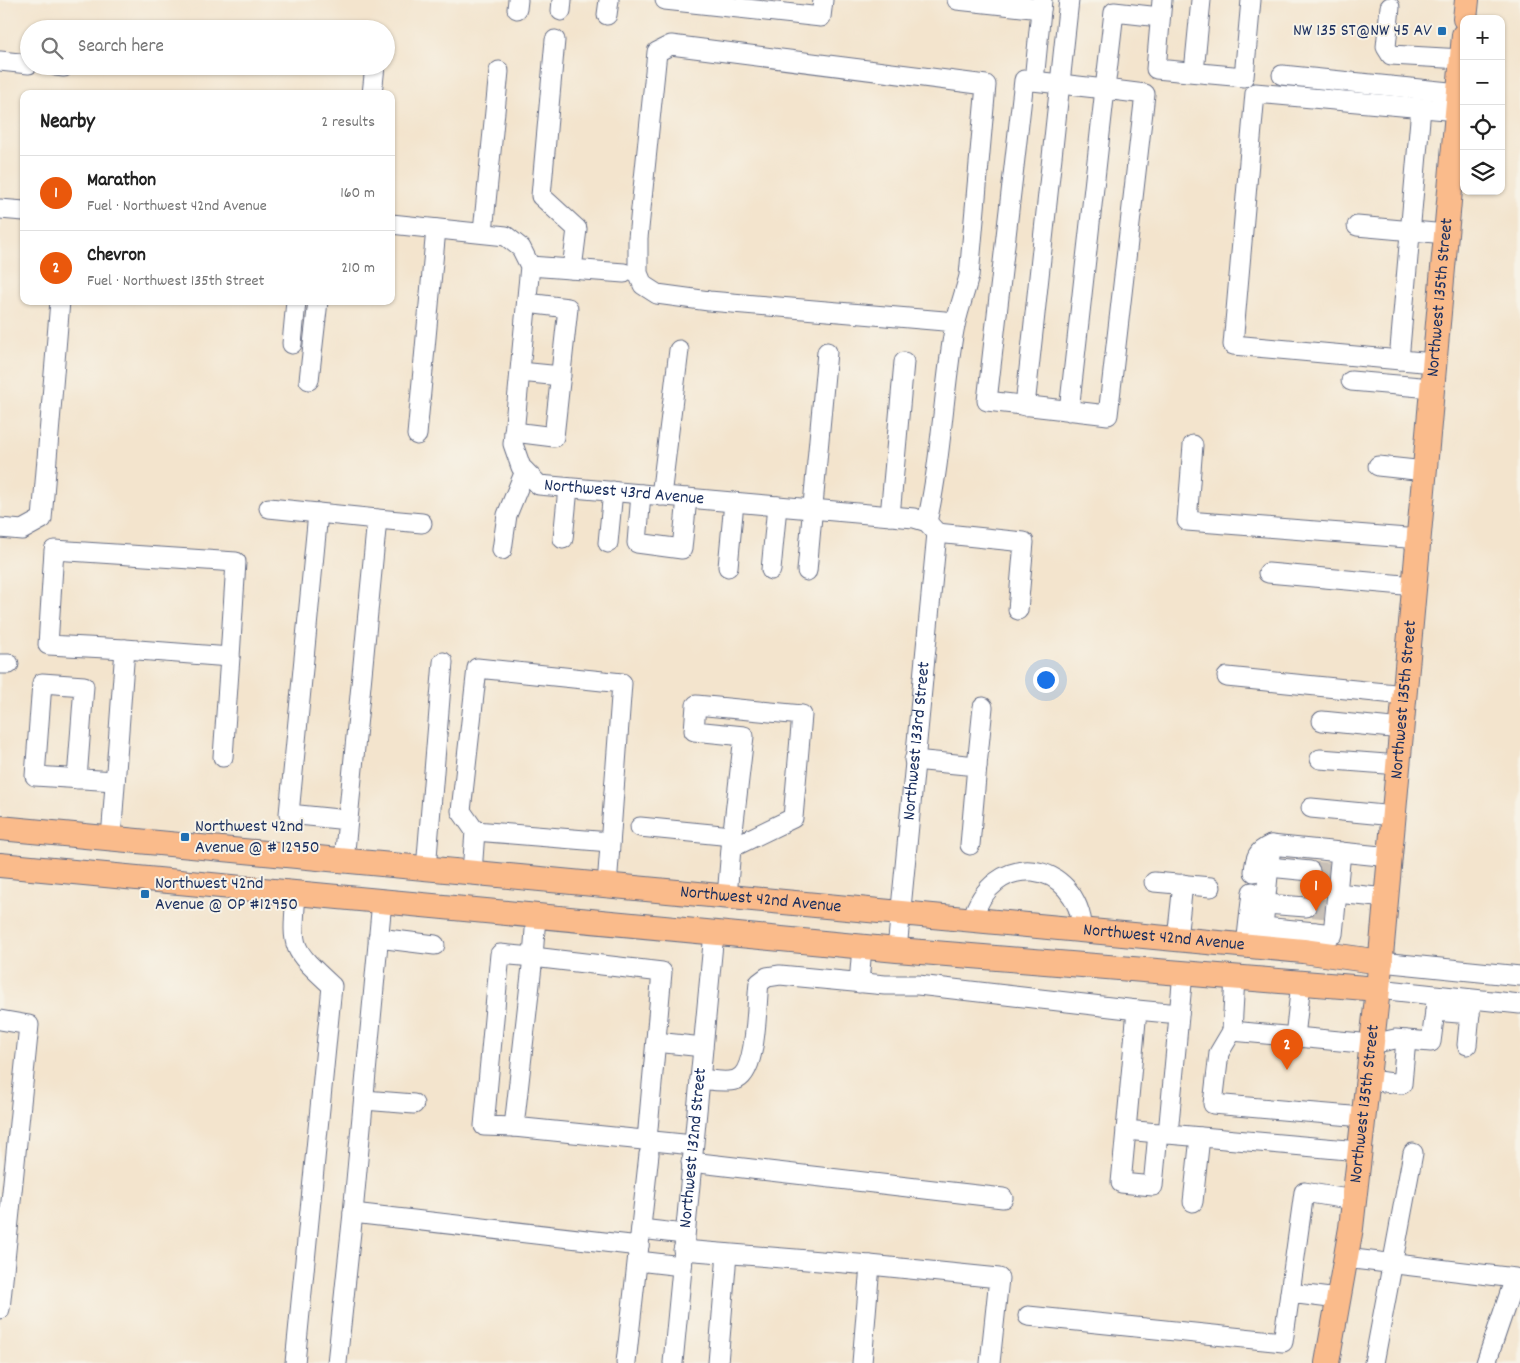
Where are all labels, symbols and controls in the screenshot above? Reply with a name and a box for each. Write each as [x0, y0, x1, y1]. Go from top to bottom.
map controls [1460, 15, 1505, 195]
button: + [1460, 15, 1505, 60]
place label: NW 135 ST@NW 45 AV [1293, 19, 1432, 44]
search box [20, 20, 395, 75]
marker: NW 135 ST@NW 45 AV [1436, 25, 1448, 37]
icon: search [38, 34, 66, 62]
text: Search here [78, 34, 164, 61]
button: − [1460, 60, 1505, 105]
button: locate [1460, 105, 1505, 150]
text: Nearby [40, 108, 95, 138]
text: 2 results [321, 111, 375, 134]
button: layers [1460, 150, 1505, 195]
text: Marathon [87, 168, 156, 195]
text: 1 [54, 182, 58, 205]
text: 160 m [340, 182, 375, 205]
text: Fuel · Northwest 42nd Avenue [87, 195, 267, 218]
street label: Northwest 135th Street [1421, 217, 1460, 378]
text: Chevron [87, 243, 146, 270]
text: 2 [53, 257, 60, 280]
text: 210 m [341, 257, 375, 280]
text: Fuel · Northwest 135th Street [87, 270, 265, 293]
street label: Northwest 43rd Avenue [543, 473, 705, 512]
street label: Northwest 135th Street [1384, 619, 1424, 780]
street label: Northwest 133rd Street [897, 660, 937, 821]
your location [1033, 667, 1059, 693]
place label: Northwest 42nd Avenue @ # 12950 [195, 815, 320, 861]
marker: Northwest 42nd Avenue @ # 12950 [179, 831, 191, 843]
pin: 1 [1300, 870, 1332, 911]
place label: Northwest 42nd Avenue @ OP #12950 [155, 872, 298, 918]
street label: Northwest 42nd Avenue [679, 880, 842, 920]
marker: Northwest 42nd Avenue @ OP #12950 [139, 888, 151, 900]
street label: Northwest 42nd Avenue [1082, 918, 1246, 958]
street label: Northwest 135th Street [1344, 1023, 1386, 1185]
pin: 2 [1271, 1029, 1303, 1070]
street label: Northwest 132nd Street [673, 1066, 714, 1229]

